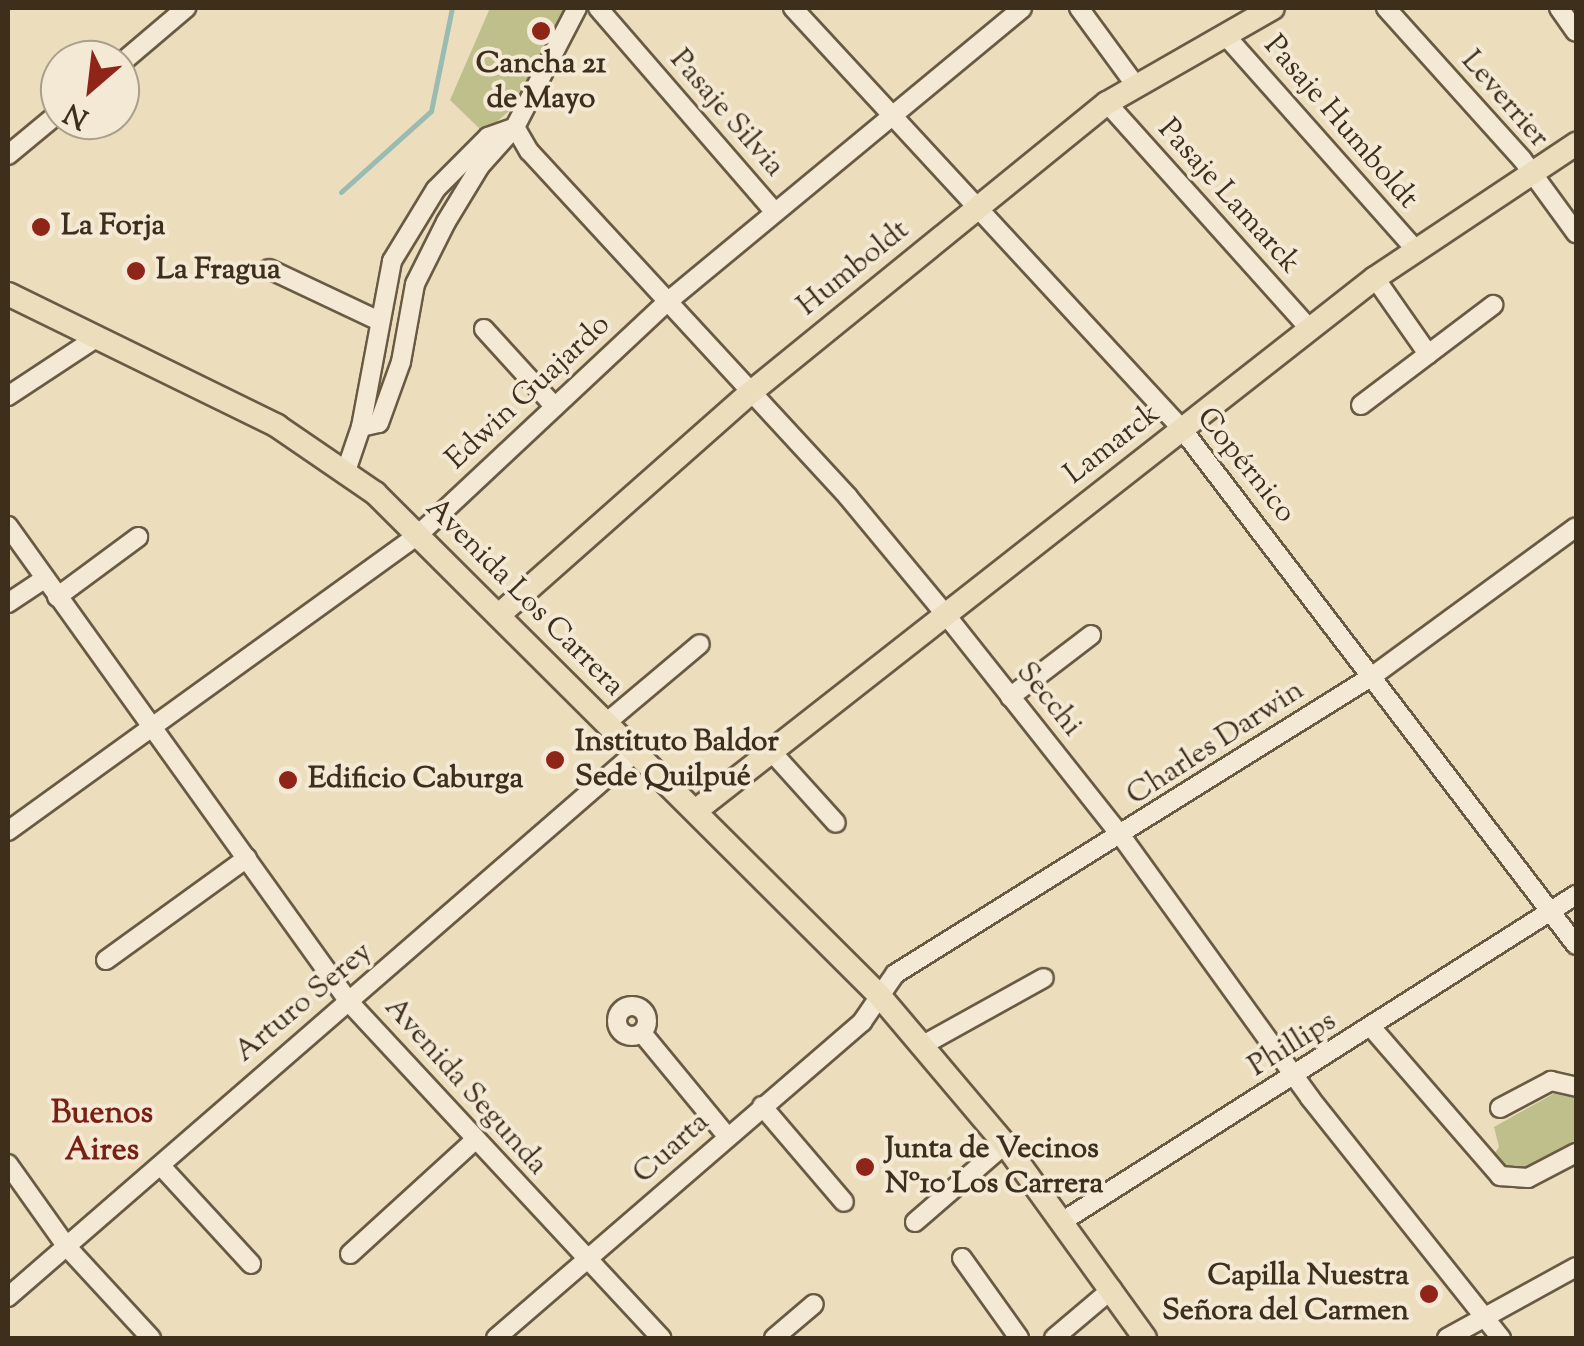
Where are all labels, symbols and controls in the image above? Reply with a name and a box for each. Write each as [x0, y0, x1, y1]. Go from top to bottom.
marker: Cancha 21 de Mayo [530, 20, 552, 42]
street label: Pasaje Humboldt [1255, 29, 1425, 217]
north arrow [40, 40, 140, 140]
street label: Pasaje Silvia [661, 43, 791, 185]
street label: Leverrier [1452, 44, 1556, 156]
place label: Cancha 21 de Mayo [476, 47, 606, 118]
text: N [58, 92, 96, 138]
street label: Pasaje Lamarck [1149, 112, 1307, 282]
place label: La Forja [61, 209, 165, 245]
street label: Humboldt [791, 213, 917, 325]
marker: La Forja [30, 216, 52, 238]
place label: La Fragua [156, 253, 281, 289]
marker: La Fragua [125, 260, 147, 282]
street label: Edwin Guajardo [439, 308, 619, 478]
street label: Lamarck [1058, 397, 1168, 493]
street label: Copérnico [1188, 401, 1302, 531]
street label: Avenida Los Carrera [417, 491, 631, 705]
street label: Secchi [1007, 656, 1089, 744]
street label: Charles Darwin [1121, 673, 1311, 815]
place label: Instituto Baldor Sede Quilpué [575, 725, 779, 796]
marker: Instituto Baldor Sede Quilpué [544, 749, 566, 771]
place label: Edificio Caburga [308, 762, 523, 798]
marker: Edificio Caburga [277, 769, 299, 791]
street label: Arturo Serey [228, 935, 380, 1071]
street label: Avenida Segunda [376, 991, 554, 1183]
street label: Phillips [1243, 1004, 1343, 1086]
district label: Buenos Aires [51, 1096, 153, 1171]
street label: Cuarta [627, 1106, 717, 1192]
place label: Junta de Vecinos Nº10 Los Carrera [885, 1132, 1103, 1202]
marker: Junta de Vecinos Nº10 Los Carrera [854, 1156, 876, 1178]
place label: Capilla Nuestra Señora del Carmen [1162, 1259, 1409, 1330]
marker: Capilla Nuestra Señora del Carmen [1418, 1283, 1440, 1305]

